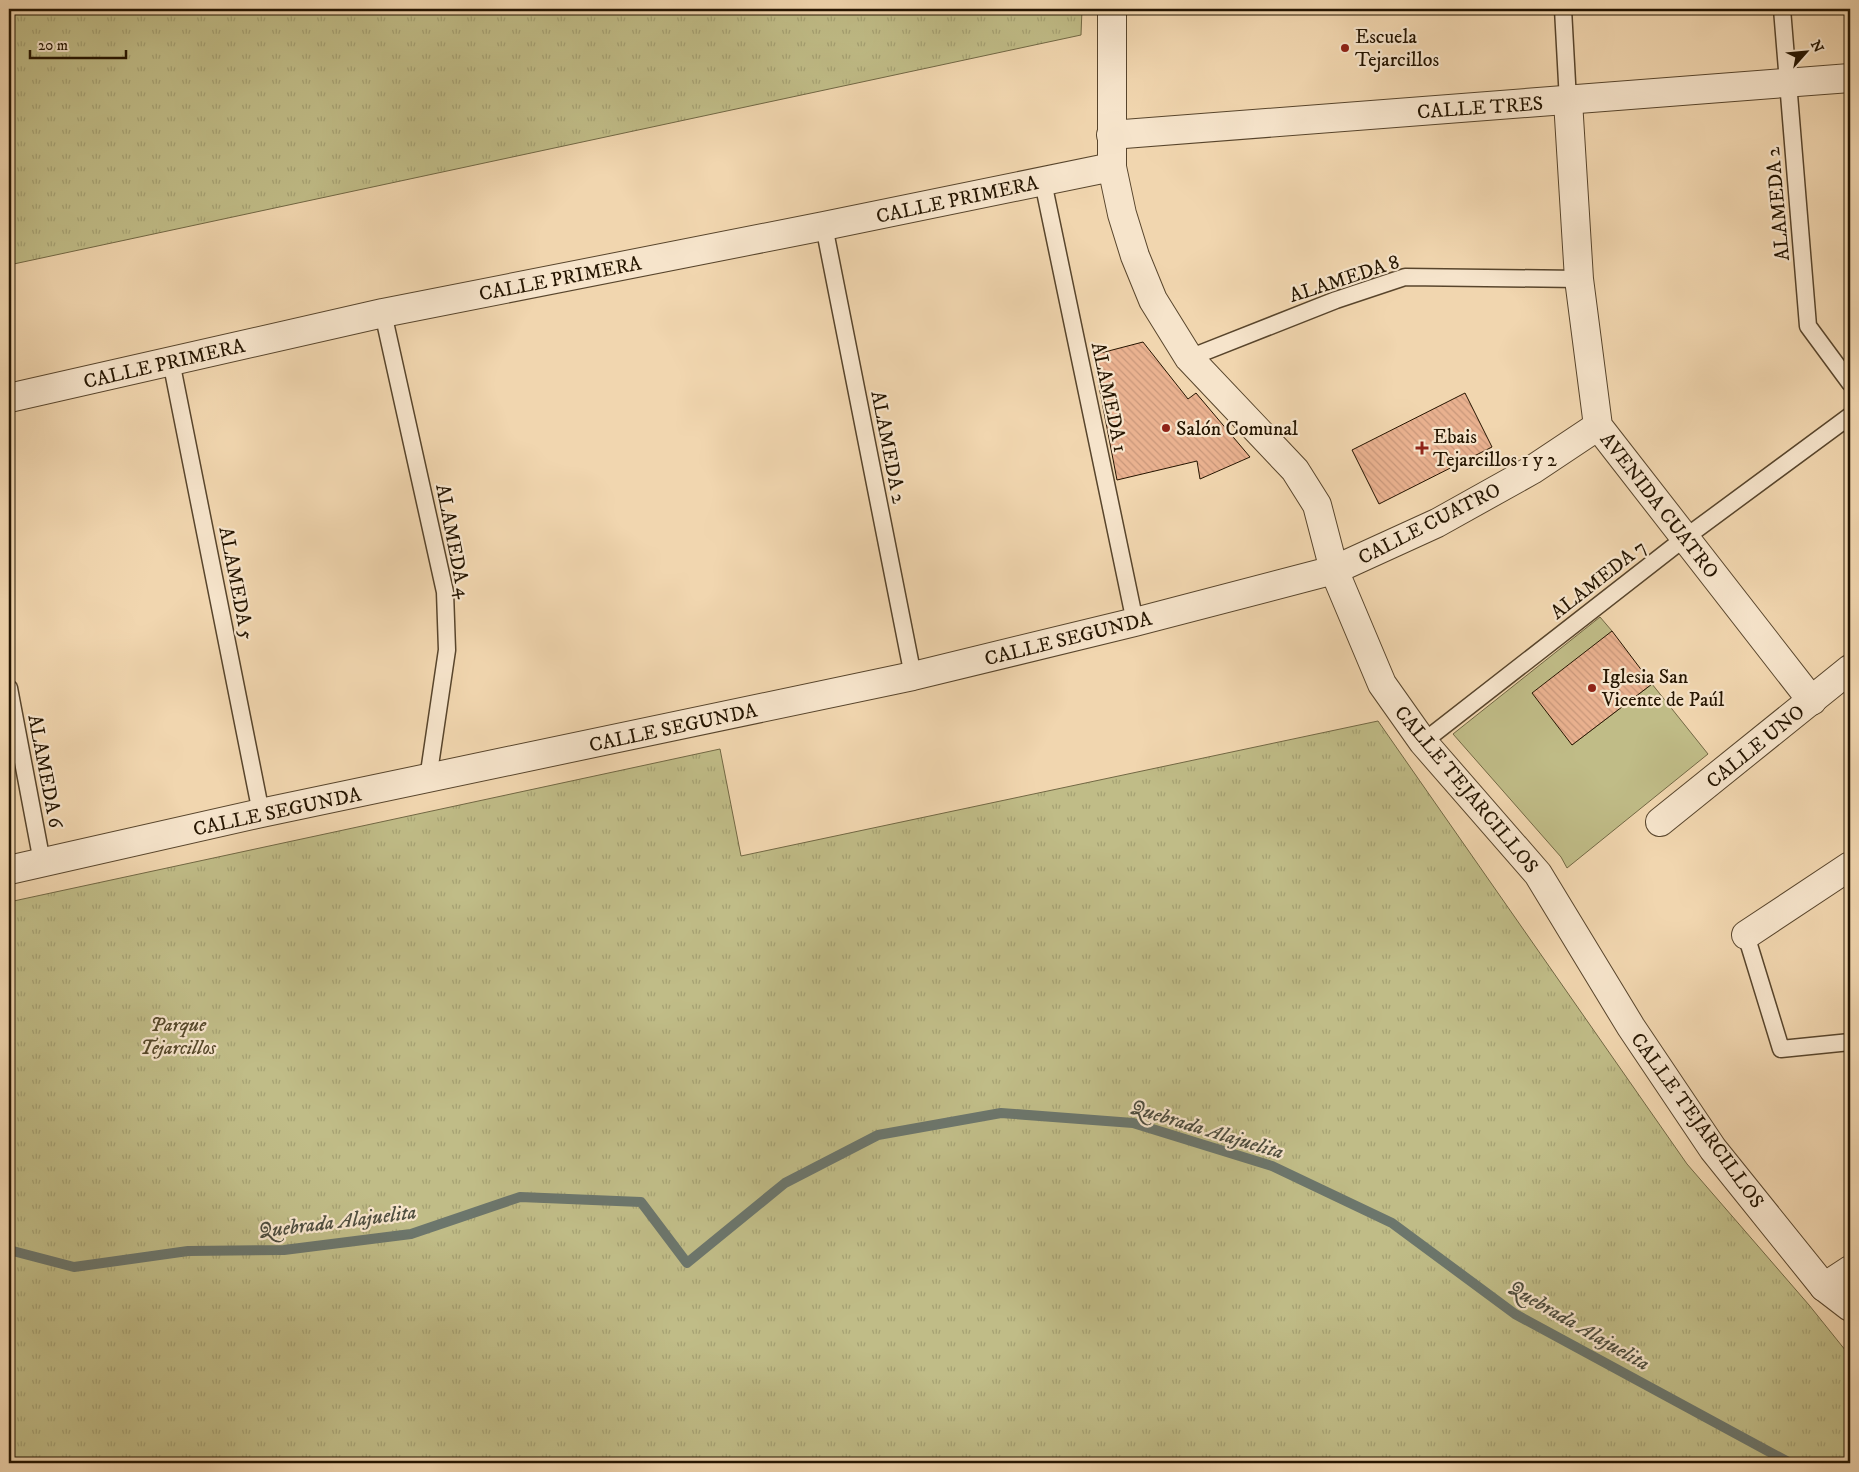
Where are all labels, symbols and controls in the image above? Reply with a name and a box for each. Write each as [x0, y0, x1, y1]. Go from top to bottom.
place label: Escuela Tejarcillos [1355, 25, 1440, 73]
scale bar [30, 28, 126, 60]
north arrow [1782, 28, 1832, 78]
text: 20 m [38, 36, 68, 55]
text: N [1806, 37, 1828, 56]
marker: Escuela Tejarcillos [1339, 42, 1351, 54]
street label: CALLE TRES [1416, 92, 1544, 125]
street label: ALAMEDA 2 [1761, 146, 1796, 262]
street label: CALLE PRIMERA [874, 171, 1041, 230]
street label: ALAMEDA 8 [1286, 250, 1403, 309]
street label: CALLE PRIMERA [477, 251, 644, 307]
street label: CALLE PRIMERA [81, 334, 248, 395]
street label: ALAMEDA 1 [1085, 340, 1132, 455]
street label: ALAMEDA 2 [864, 389, 911, 506]
place label: Salón Comunal [1176, 417, 1298, 442]
marker: Salón Comunal [1160, 422, 1172, 434]
place label: Ebais Tejarcillos 1 y 2 [1433, 425, 1557, 473]
street label: AVENIDA CUATRO [1594, 428, 1724, 584]
marker: Ebais Tejarcillos 1 y 2 [1415, 441, 1429, 455]
street label: CALLE CUATRO [1354, 478, 1505, 571]
street label: ALAMEDA 4 [429, 482, 476, 601]
street label: ALAMEDA 5 [212, 525, 259, 642]
street label: ALAMEDA 7 [1546, 535, 1652, 625]
street label: CALLE SEGUNDA [982, 607, 1155, 672]
place label: Iglesia San Vicente de Paúl [1601, 665, 1724, 713]
marker: Iglesia San Vicente de Paúl [1586, 682, 1598, 694]
street label: CALLE SEGUNDA [587, 698, 760, 758]
street label: CALLE UNO [1702, 700, 1810, 794]
street label: CALLE TEJARCILLOS [1388, 701, 1543, 879]
street label: ALAMEDA 6 [21, 713, 68, 831]
street label: CALLE SEGUNDA [191, 782, 364, 842]
park label: Parque Tejarcillos [140, 1013, 217, 1061]
street label: CALLE TEJARCILLOS [1625, 1028, 1769, 1214]
water label: Quebrada Alajuelita [1127, 1094, 1287, 1166]
water label: Quebrada Alajuelita [256, 1199, 418, 1245]
water label: Quebrada Alajuelita [1503, 1275, 1654, 1377]

